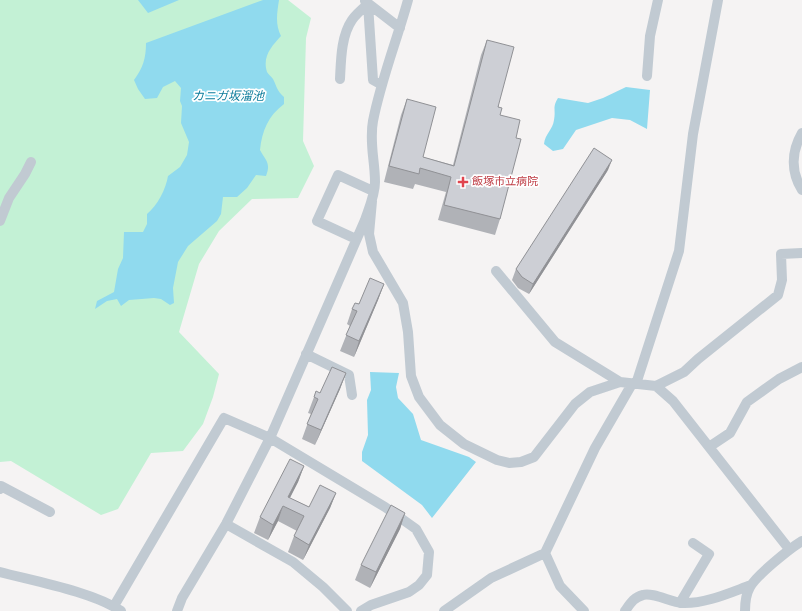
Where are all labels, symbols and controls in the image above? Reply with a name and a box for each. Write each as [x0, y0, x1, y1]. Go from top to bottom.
water label: カニガ坂溜池 [192, 89, 265, 105]
place label: 飯塚市立病院 [472, 175, 538, 189]
marker: 飯塚市立病院 [457, 176, 469, 188]

